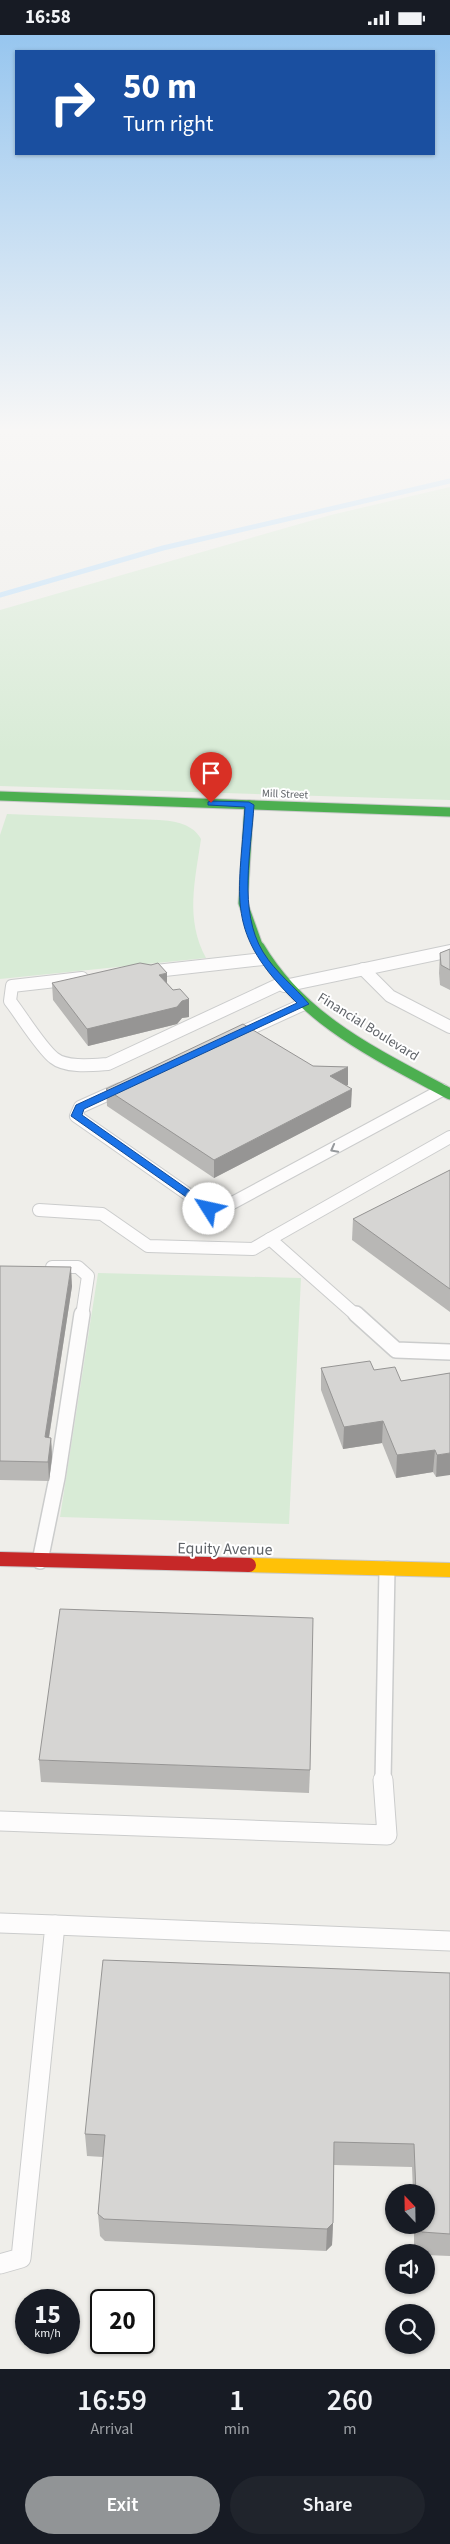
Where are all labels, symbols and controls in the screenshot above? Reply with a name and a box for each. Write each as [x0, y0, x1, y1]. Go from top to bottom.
text: 16:58 [25, 4, 71, 31]
text: 50 m [123, 62, 197, 112]
icon: right [40, 70, 105, 135]
text: Turn right [123, 108, 213, 140]
pin [190, 752, 232, 803]
icon: arrive [197, 759, 225, 787]
street label: Mill Street [262, 786, 309, 802]
street label: Financial Boulevard [314, 988, 422, 1066]
one-way arrow [331, 1143, 340, 1153]
position arrow [182, 1182, 234, 1234]
street label: Equity Avenue [177, 1537, 273, 1561]
north arrow [385, 2184, 435, 2234]
map controls [385, 2184, 435, 2354]
button: sound [385, 2244, 435, 2294]
speed limit sign: 20 [90, 2289, 155, 2354]
text: 15 [34, 2297, 61, 2333]
button: search [385, 2304, 435, 2354]
text: km/h [34, 2325, 61, 2342]
text: 16:59 [77, 2379, 147, 2422]
text: 1 [229, 2379, 245, 2422]
text: 260 [327, 2379, 373, 2422]
text: Arrival [90, 2418, 133, 2440]
text: min [224, 2418, 250, 2440]
text: m [343, 2418, 357, 2440]
button: Exit [25, 2476, 220, 2534]
button: Share [230, 2476, 425, 2534]

